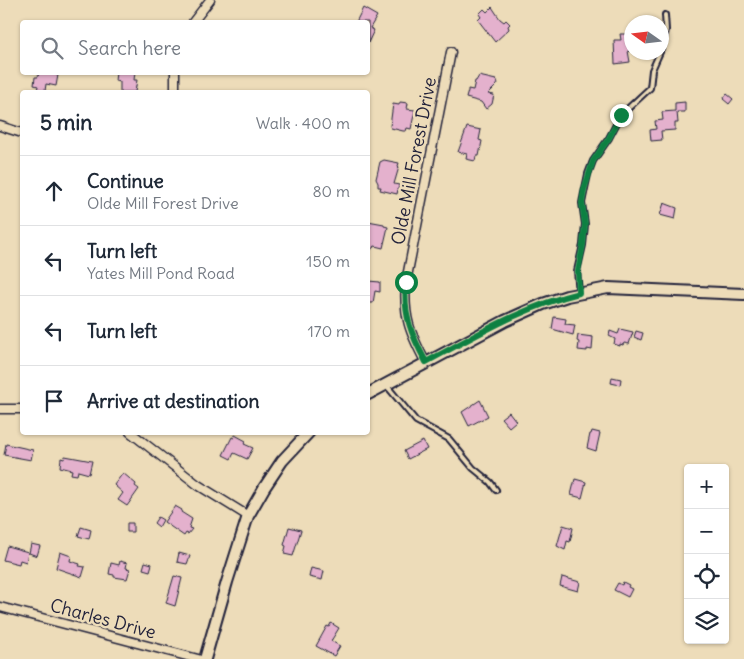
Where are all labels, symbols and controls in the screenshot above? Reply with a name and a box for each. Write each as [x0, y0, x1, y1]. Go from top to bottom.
north arrow [624, 15, 669, 60]
search box [20, 20, 370, 75]
icon: search [38, 34, 66, 62]
text: Search here [78, 36, 181, 60]
street label: Olde Mill Forest Drive [386, 75, 441, 247]
route end [610, 104, 633, 127]
text: 5 min [40, 109, 92, 136]
text: Walk · 400 m [256, 113, 350, 133]
text: Continue [87, 169, 164, 193]
icon: ahead [40, 177, 68, 205]
text: 80 m [312, 181, 350, 201]
text: Olde Mill Forest Drive [87, 193, 239, 213]
text: Turn left [87, 239, 157, 263]
icon: left [40, 247, 68, 275]
text: 150 m [306, 251, 350, 271]
text: Yates Mill Pond Road [87, 263, 235, 283]
route start [395, 271, 418, 294]
icon: left [40, 317, 68, 345]
text: Turn left [87, 319, 157, 343]
text: 170 m [307, 321, 350, 341]
icon: arrive [40, 387, 68, 415]
text: Arrive at destination [87, 389, 260, 413]
map controls [684, 464, 729, 644]
button: + [684, 464, 729, 509]
button: − [684, 509, 729, 554]
button: locate [684, 554, 729, 599]
street label: Charles Drive [48, 593, 159, 644]
button: layers [684, 599, 729, 644]

